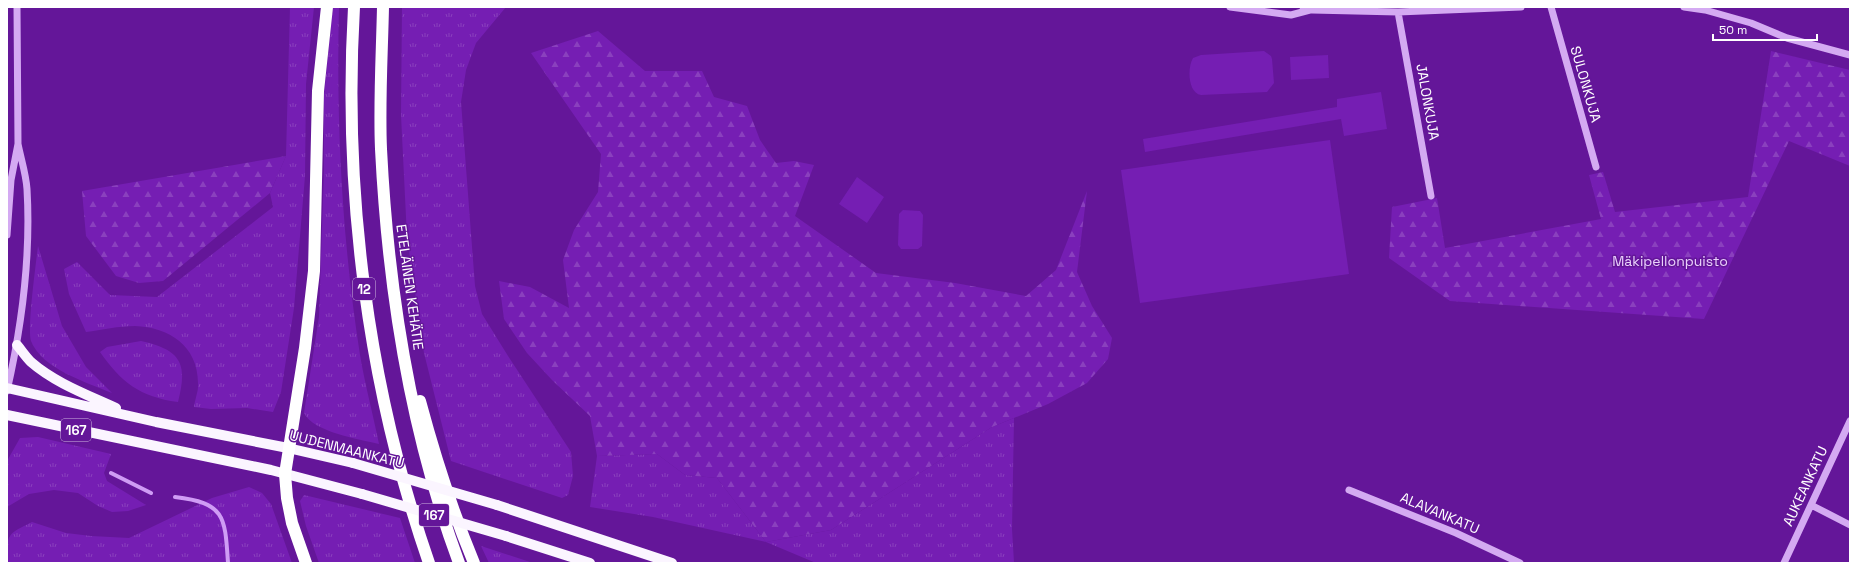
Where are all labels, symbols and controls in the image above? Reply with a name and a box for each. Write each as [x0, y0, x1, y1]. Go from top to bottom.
scale bar [1713, 16, 1817, 42]
text: 50 m [1719, 22, 1747, 38]
street label: SULONKUJA [1567, 44, 1606, 124]
street label: JALONKUJA [1412, 62, 1444, 142]
street label: ETELÄINEN KEHÄTIE [392, 223, 428, 351]
park label: Mäkipellonpuisto [1612, 252, 1728, 270]
road number: 12 [353, 278, 375, 300]
road number: 167 [61, 419, 91, 441]
street label: UUDENMAANKATU [288, 426, 406, 472]
street label: AUKEANKATU [1779, 443, 1831, 529]
street label: ALAVANKATU [1398, 488, 1482, 538]
road number: 167 [419, 504, 449, 526]

